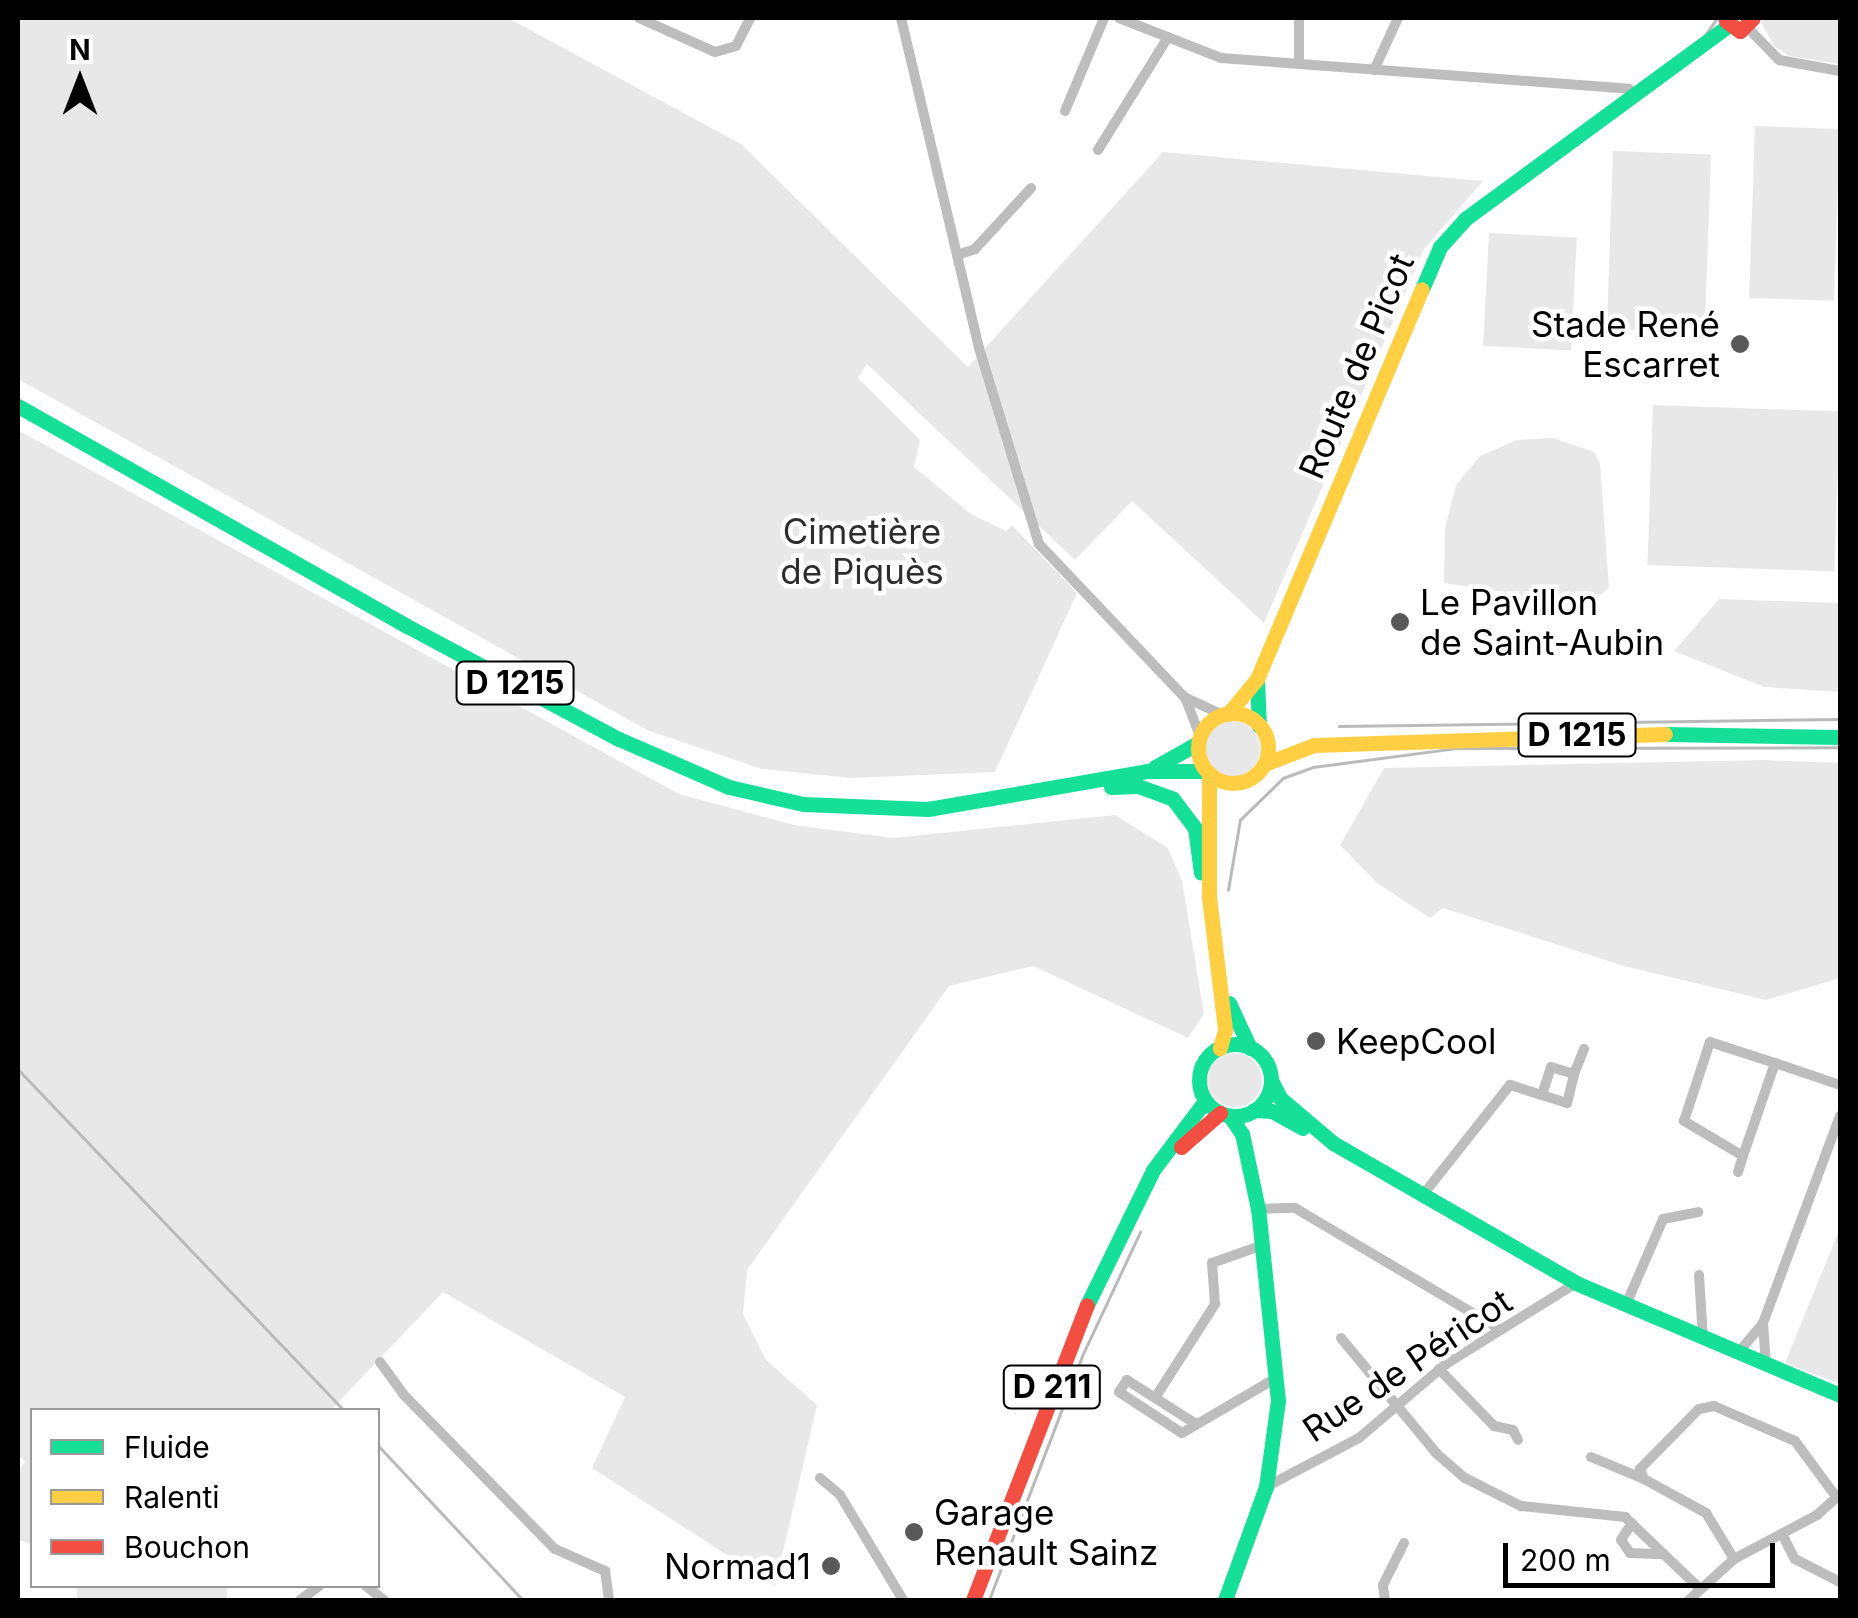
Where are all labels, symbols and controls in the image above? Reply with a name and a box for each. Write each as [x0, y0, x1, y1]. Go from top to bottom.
north arrow [30, 30, 130, 130]
text: N [69, 33, 91, 67]
street label: Route de Picot [1290, 247, 1422, 485]
place label: Stade René Escarret [1531, 303, 1720, 385]
marker: Stade René Escarret [1729, 333, 1751, 355]
park label: Cimetière de Piquès [780, 510, 944, 592]
place label: Le Pavillon de Saint-Aubin [1420, 581, 1664, 663]
marker: Le Pavillon de Saint-Aubin [1389, 611, 1411, 633]
road number: D 1215 [455, 656, 575, 710]
road number: D 1215 [1517, 708, 1637, 762]
place label: KeepCool [1336, 1020, 1496, 1062]
marker: KeepCool [1305, 1030, 1327, 1052]
street label: Rue de Péricot [1295, 1280, 1519, 1450]
road number: D 211 [1002, 1360, 1102, 1414]
legend [30, 1408, 380, 1588]
text: Fluide [124, 1429, 210, 1465]
text: Ralenti [124, 1479, 220, 1515]
place label: Garage Renault Sainz [934, 1491, 1158, 1573]
marker: Garage Renault Sainz [903, 1521, 925, 1543]
scale bar [1508, 1523, 1780, 1585]
text: Bouchon [124, 1529, 250, 1565]
text: 200 m [1520, 1542, 1611, 1578]
place label: Normad1 [664, 1545, 811, 1587]
marker: Normad1 [820, 1555, 842, 1577]

